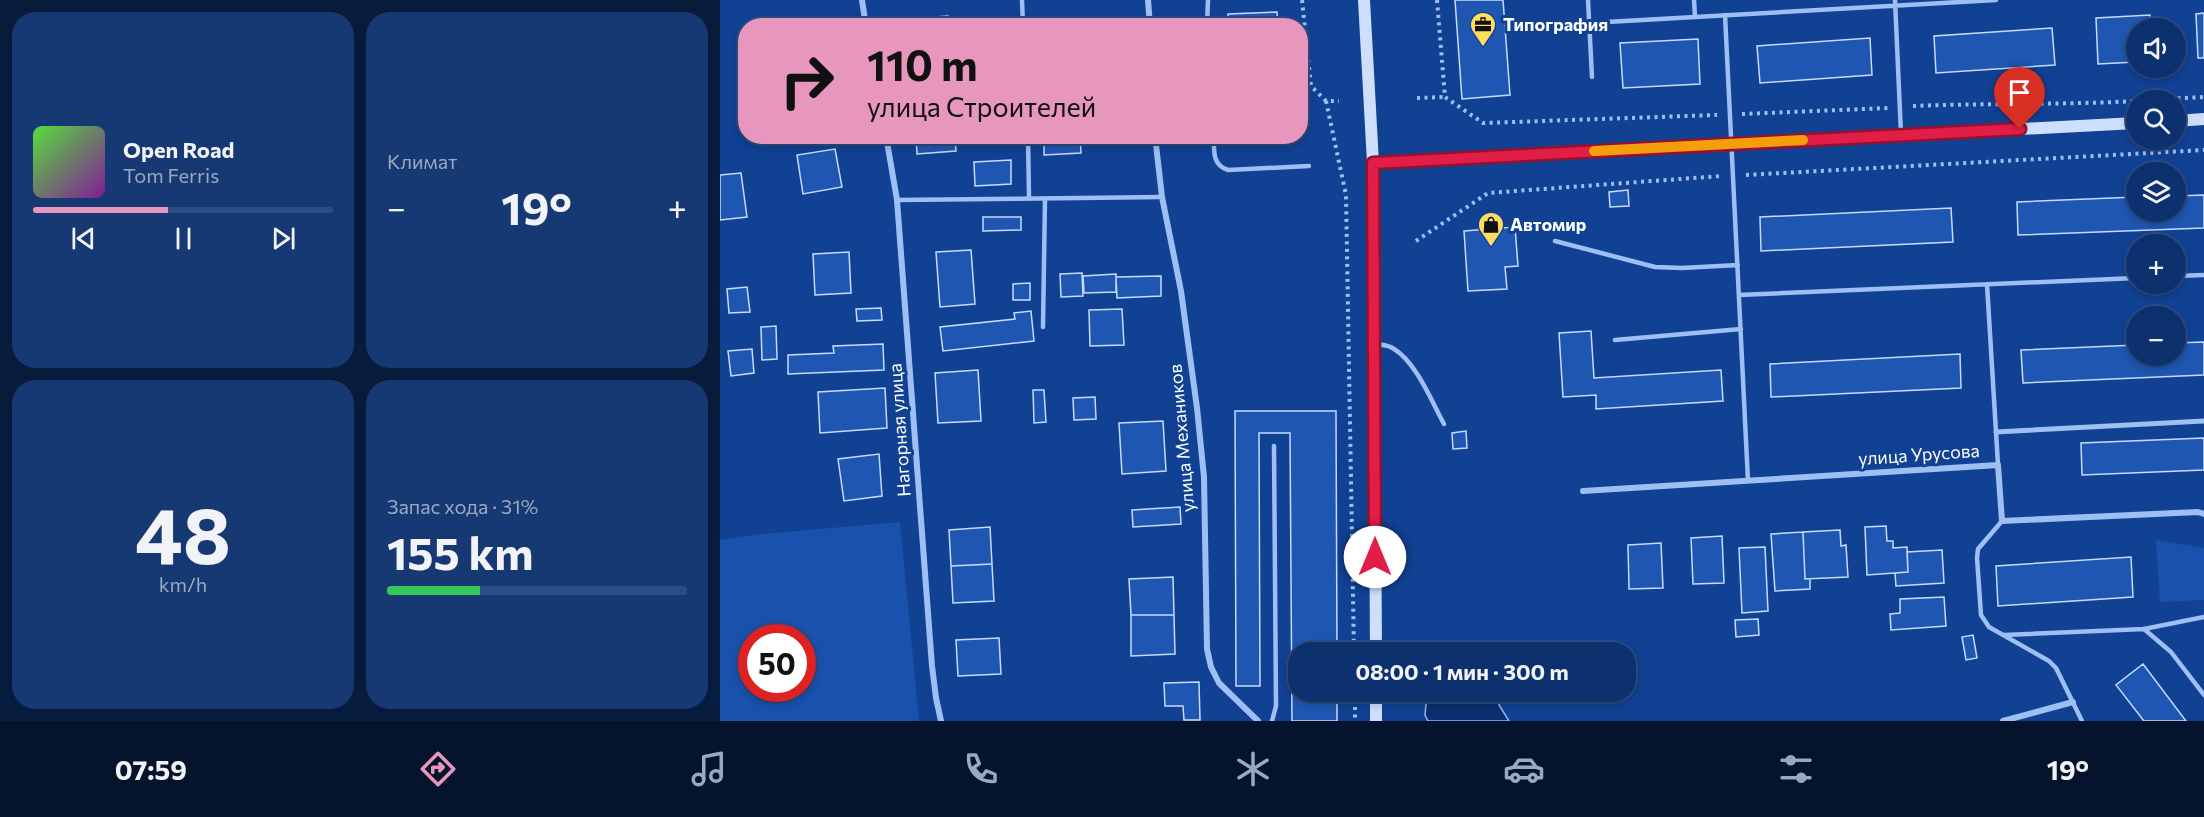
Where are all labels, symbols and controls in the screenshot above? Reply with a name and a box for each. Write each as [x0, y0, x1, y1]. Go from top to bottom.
office icon: Типография [1468, 10, 1498, 48]
place label: Типография [1503, 13, 1608, 35]
map controls [2126, 18, 2186, 366]
button: sound [2126, 18, 2186, 78]
text: 110 m [867, 38, 978, 90]
icon: right [768, 42, 846, 120]
pin [1994, 67, 2045, 129]
icon: arrive [2003, 76, 2036, 109]
text: улица Строителей [867, 90, 1096, 123]
button: search [2126, 90, 2186, 150]
text: Open Road [123, 136, 234, 163]
text: Климат [387, 149, 457, 173]
button: layers [2126, 162, 2186, 222]
text: Tom Ferris [123, 163, 219, 187]
text: 19° [501, 179, 572, 234]
text: − [387, 186, 406, 227]
text: + [668, 186, 687, 227]
shop icon: Автомир [1476, 210, 1506, 248]
place label: Автомир [1510, 213, 1586, 235]
icon: previous [67, 222, 100, 255]
icon: pause [167, 222, 200, 255]
icon: next [267, 222, 300, 255]
button: + [2126, 234, 2186, 294]
button: − [2126, 306, 2186, 366]
street label: Нагорная улица [883, 363, 915, 497]
street label: улица Механиков [1164, 363, 1198, 513]
street label: улица Урусова [1858, 439, 1980, 469]
text: 48 [135, 485, 231, 580]
text: Запас хода · 31% [387, 494, 538, 518]
text: 155 km [387, 524, 534, 579]
position arrow [1343, 525, 1407, 589]
text: km/h [159, 572, 207, 596]
speed limit sign: 50 [738, 624, 816, 702]
text: 08:00 · 1 мин · 300 m [1355, 658, 1569, 685]
icon: directions [417, 748, 459, 790]
icon: music [688, 748, 730, 790]
icon: phone [960, 748, 1002, 790]
icon: climate [1232, 748, 1274, 790]
icon: car [1503, 748, 1545, 790]
icon: filters [1775, 748, 1817, 790]
text: 07:59 [115, 753, 187, 786]
text: 19° [2047, 753, 2089, 786]

